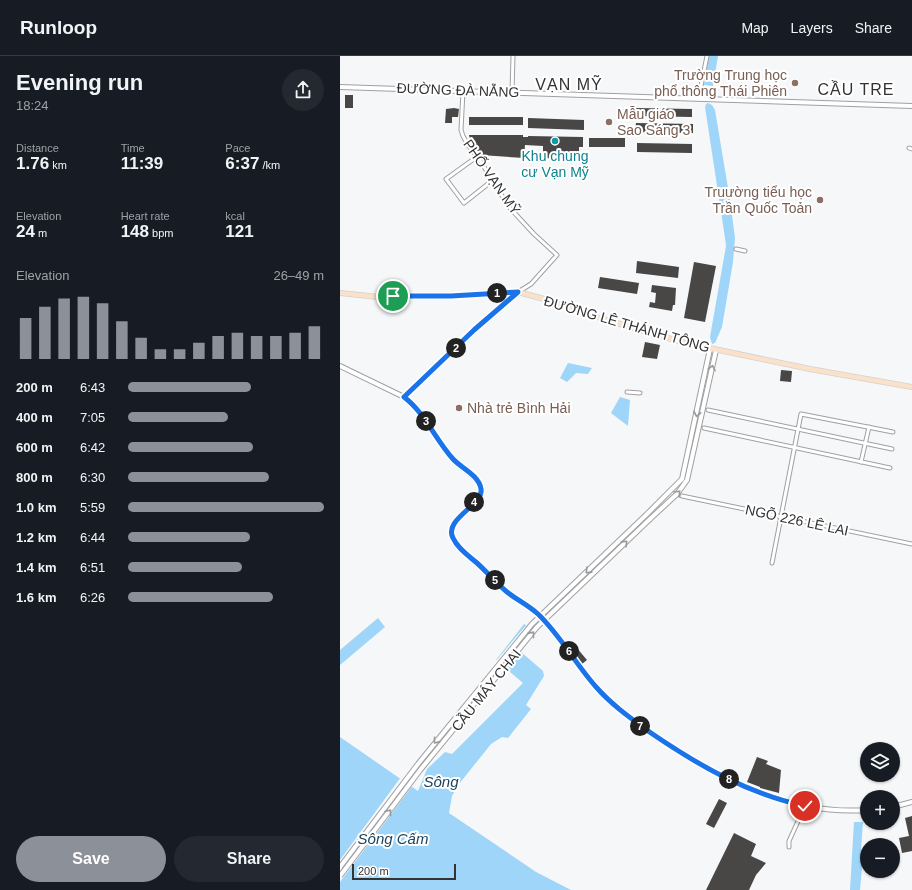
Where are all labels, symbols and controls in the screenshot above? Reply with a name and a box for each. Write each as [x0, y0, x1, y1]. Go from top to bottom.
text: Runloop [20, 17, 97, 38]
text: Map [741, 20, 769, 36]
text: Layers [791, 20, 833, 36]
text: Share [855, 20, 892, 36]
place label: Trường Trung học phổ thông Thái Phiên [654, 67, 787, 99]
button: share [282, 69, 324, 111]
text: Evening run [16, 70, 143, 95]
district label: VẠN MỸ [535, 74, 603, 93]
marker: Trường Trung học phổ thông Thái Phiên [790, 78, 800, 88]
street label: ĐƯỜNG ĐÀ NẴNG [396, 80, 520, 100]
district label: CẦU TRE [818, 80, 894, 98]
text: 18:24 [16, 98, 49, 113]
place label: Mẫu giáo Sao Sáng 3 [617, 106, 690, 138]
marker: Mẫu giáo Sao Sáng 3 [604, 117, 614, 127]
street label: PHỐ VẠN MỸ [460, 136, 525, 218]
marker: Khu chung cư Vạn Mỹ [550, 136, 560, 146]
text: Distance [16, 142, 59, 154]
text: Time [121, 142, 145, 154]
text: Pace [225, 142, 250, 154]
place label: Khu chung cư Vạn Mỹ [521, 148, 589, 180]
text: 1.76 [16, 154, 49, 173]
text: 11:39 [121, 154, 163, 173]
text: 6:37 [225, 154, 259, 173]
text: km [49, 159, 67, 171]
text: /km [259, 159, 280, 171]
place label: Truường tiểu học Trần Quốc Toản [704, 184, 812, 216]
marker: Truường tiểu học Trần Quốc Toản [815, 195, 825, 205]
text: Elevation [16, 210, 61, 222]
text: Heart rate [121, 210, 170, 222]
text: kcal [225, 210, 245, 222]
text: 24 [16, 222, 35, 241]
text: 148 [121, 222, 149, 241]
text: 121 [225, 222, 254, 241]
text: m [35, 227, 47, 239]
text: bpm [149, 227, 174, 239]
text: Elevation [16, 268, 69, 283]
text: 26–49 m [273, 268, 324, 283]
pin [376, 279, 410, 313]
pin: 1 [487, 283, 507, 303]
icon: arrive [382, 285, 404, 307]
text: 1 [494, 287, 500, 299]
street label: ĐƯỜNG LÊ THÁNH TÔNG [542, 293, 712, 355]
pin: 2 [446, 338, 466, 358]
text: 2 [453, 342, 459, 354]
one-way arrow [707, 365, 716, 372]
text: 200 m [16, 380, 53, 395]
text: 6:43 [80, 380, 105, 395]
place label: Nhà trẻ Bình Hải [467, 400, 571, 416]
marker: Nhà trẻ Bình Hải [454, 403, 464, 413]
text: 400 m [16, 410, 53, 425]
text: 7:05 [80, 410, 105, 425]
pin: 3 [416, 411, 436, 431]
one-way arrow [693, 411, 701, 417]
text: 3 [423, 415, 429, 427]
text: 600 m [16, 440, 53, 455]
text: 6:42 [80, 440, 105, 455]
text: 800 m [16, 470, 53, 485]
text: 6:30 [80, 470, 105, 485]
one-way arrow [673, 490, 680, 497]
pin: 4 [464, 492, 484, 512]
text: 4 [471, 496, 477, 508]
text: 1.0 km [16, 500, 56, 515]
text: 5:59 [80, 500, 105, 515]
street label: NGÕ 226 LÊ LAI [744, 501, 850, 539]
text: 1.2 km [16, 530, 56, 545]
text: 6:44 [80, 530, 105, 545]
one-way arrow [620, 540, 628, 548]
text: 1.4 km [16, 560, 56, 575]
text: 6:51 [80, 560, 105, 575]
one-way arrow [585, 566, 593, 574]
pin: 5 [485, 570, 505, 590]
text: 5 [492, 574, 498, 586]
text: 1.6 km [16, 590, 56, 605]
text: 6:26 [80, 590, 105, 605]
one-way arrow [527, 631, 534, 639]
pin: 6 [559, 641, 579, 661]
text: 6 [566, 645, 572, 657]
street label: CẦU MÁY CHAI [448, 646, 524, 734]
pin: 7 [630, 716, 650, 736]
text: 7 [637, 720, 643, 732]
one-way arrow [434, 737, 441, 744]
map controls [860, 742, 900, 878]
button: layers [860, 742, 900, 782]
pin: 8 [719, 769, 739, 789]
water label: Sông [423, 773, 459, 790]
text: 8 [726, 773, 732, 785]
pin [788, 789, 822, 823]
button: + [860, 790, 900, 830]
icon: check [794, 795, 816, 817]
one-way arrow [384, 809, 391, 816]
water label: Sông Cấm [358, 830, 428, 847]
button: Save [16, 836, 166, 882]
button: Share [174, 836, 324, 882]
button: − [860, 838, 900, 878]
scale bar [352, 862, 456, 881]
text: 200 m [358, 865, 389, 877]

